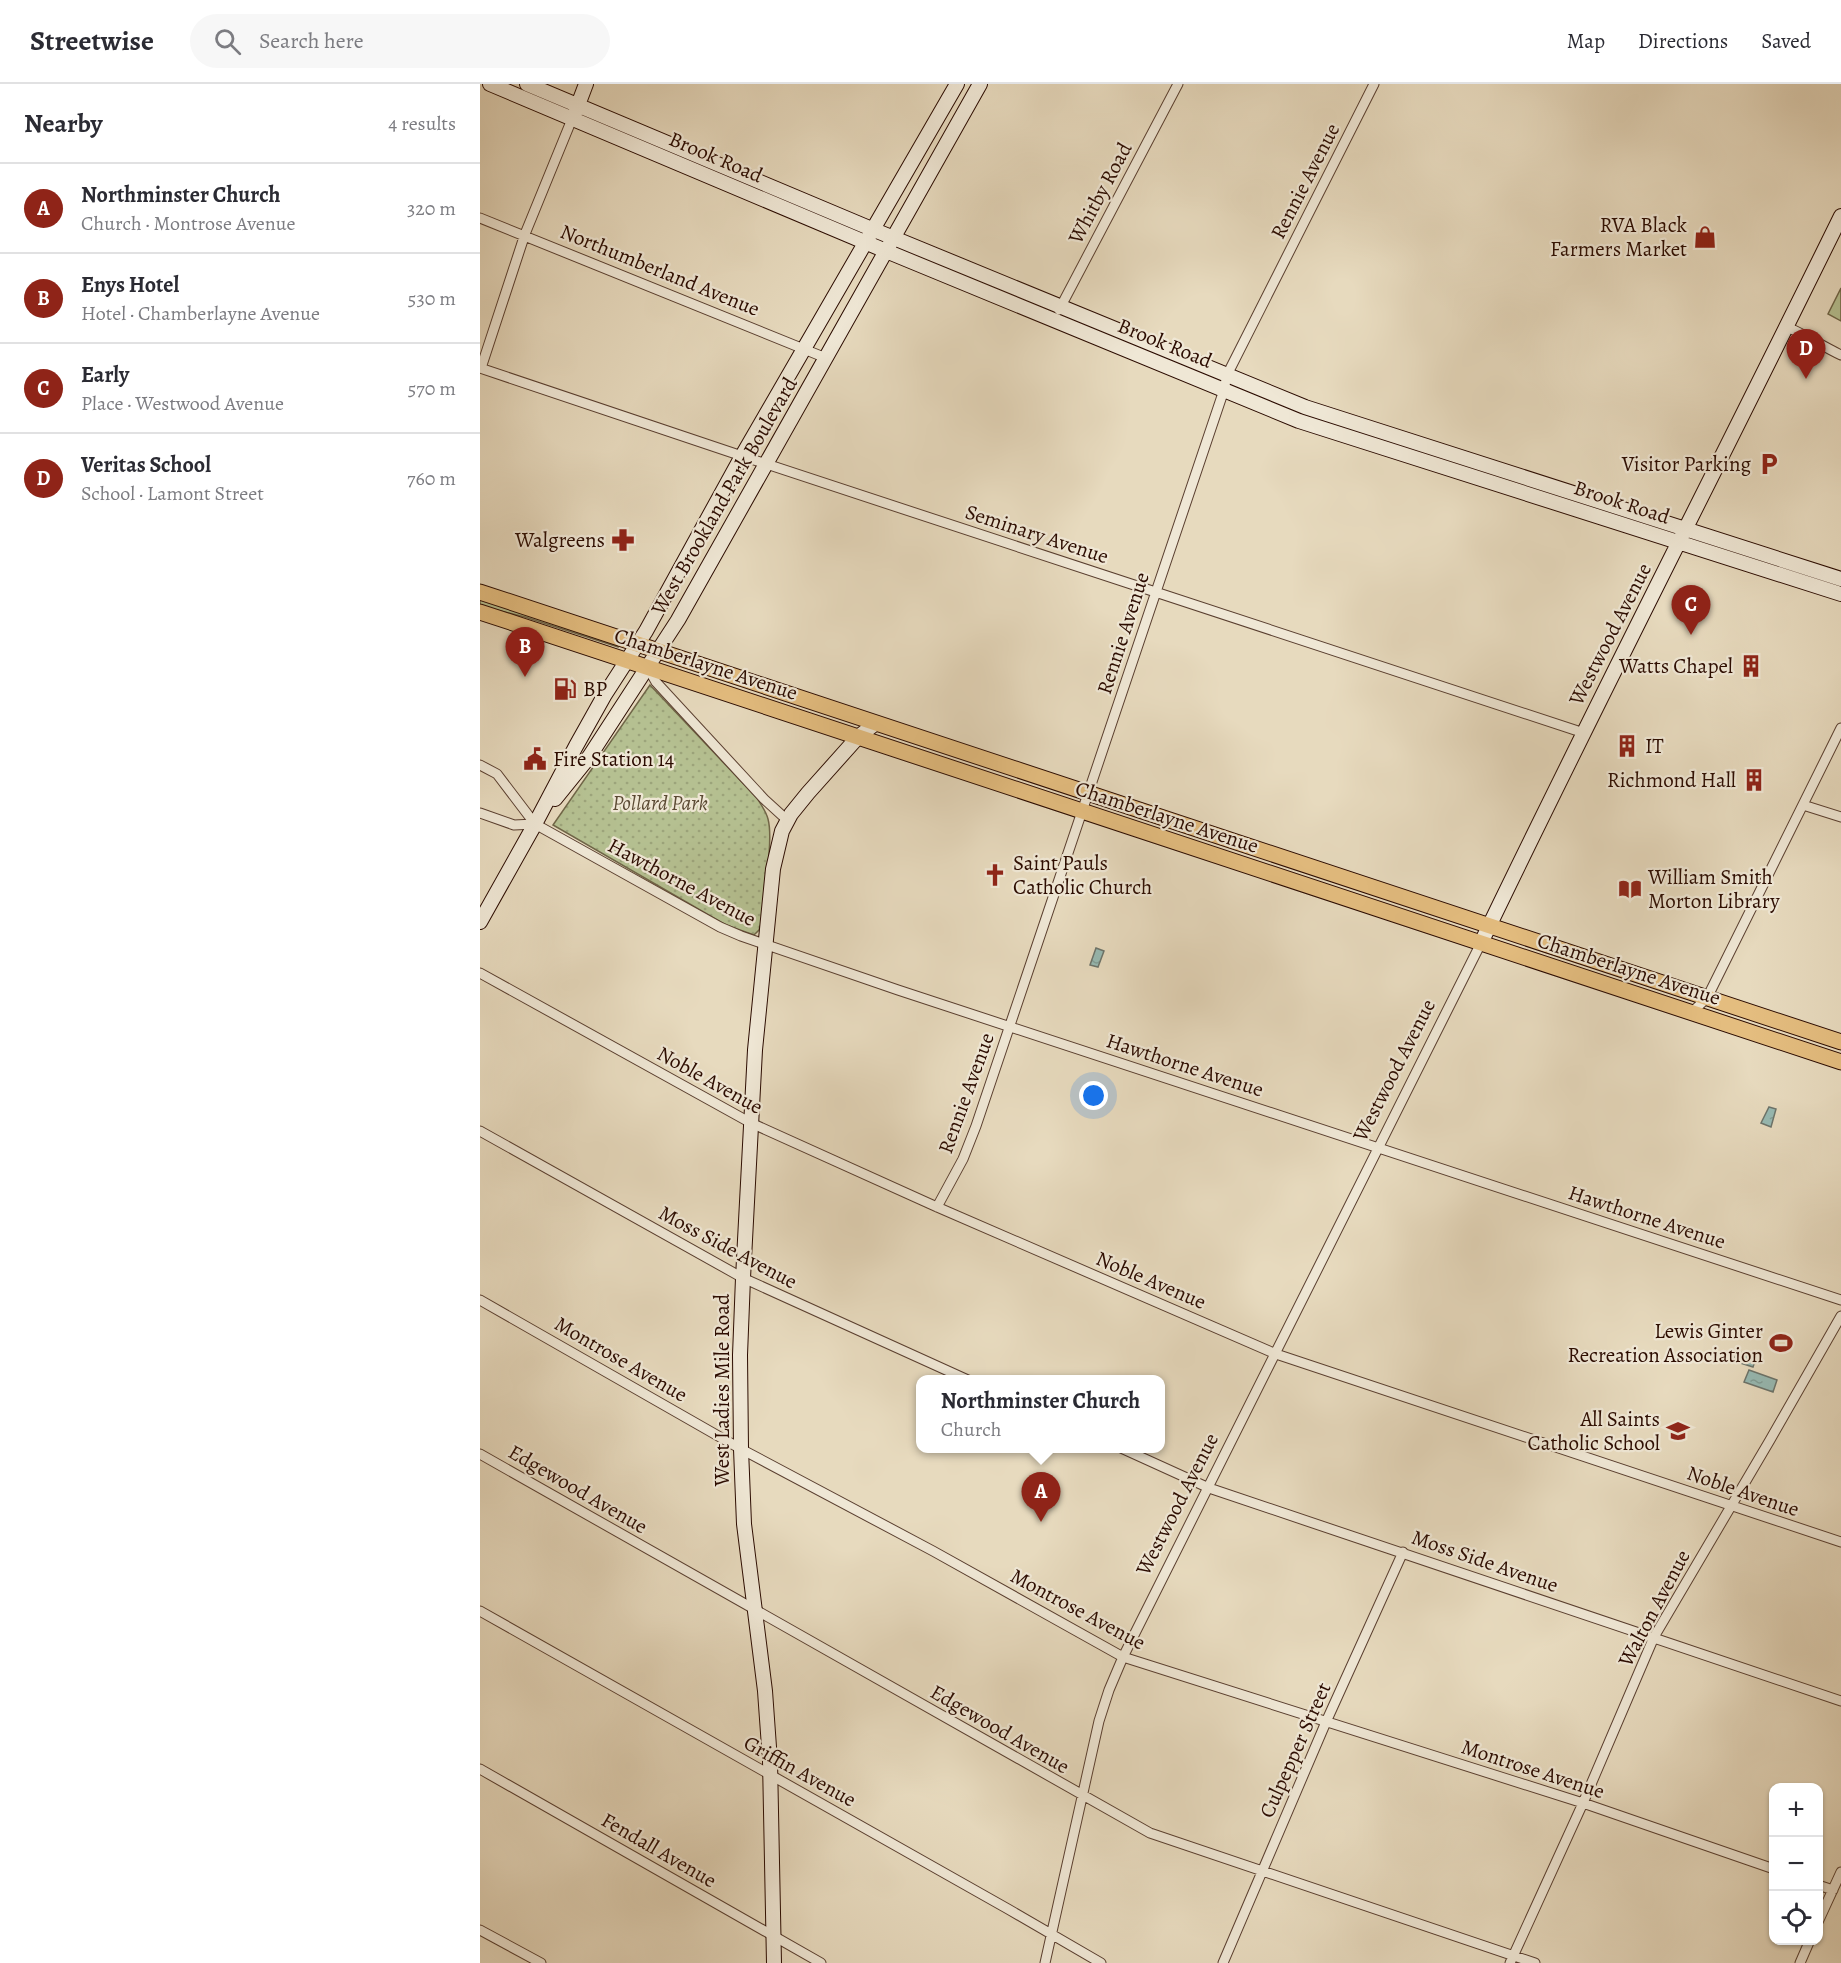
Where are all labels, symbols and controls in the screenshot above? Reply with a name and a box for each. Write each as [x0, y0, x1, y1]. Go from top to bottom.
search box [190, 14, 610, 68]
text: Streetwise [30, 22, 154, 60]
icon: search [211, 25, 244, 58]
text: Search here [259, 26, 364, 56]
text: Map [1567, 27, 1605, 55]
text: Directions [1638, 27, 1728, 55]
text: Saved [1761, 27, 1811, 55]
text: Nearby [24, 106, 103, 141]
text: 4 results [388, 110, 456, 137]
street label: Rennie Avenue [1264, 118, 1346, 244]
street label: Brook Road [665, 125, 768, 190]
street label: Whitby Road [1061, 137, 1139, 249]
text: Northminster Church [81, 180, 281, 210]
text: A [37, 195, 50, 222]
text: 320 m [407, 195, 456, 222]
text: Church · Montrose Avenue [81, 210, 296, 237]
place label: RVA Black Farmers Market [1550, 211, 1688, 263]
street label: Northumberland Avenue [556, 217, 764, 323]
shop icon: RVA Black Farmers Market [1692, 224, 1718, 250]
text: Enys Hotel [81, 270, 179, 300]
text: B [37, 285, 50, 312]
text: 530 m [408, 285, 456, 312]
text: Hotel · Chamberlayne Avenue [81, 300, 320, 327]
street label: Brook Road [1114, 311, 1217, 375]
pin: D [1786, 330, 1826, 379]
text: Early [81, 360, 129, 390]
street label: West Brookland Park Boulevard [644, 371, 804, 621]
text: C [37, 375, 50, 402]
text: 570 m [408, 375, 456, 402]
text: Place · Westwood Avenue [81, 390, 284, 417]
text: Veritas School [81, 450, 211, 480]
place label: Visitor Parking [1621, 450, 1751, 478]
parking icon: Visitor Parking [1756, 451, 1782, 477]
text: D [37, 465, 50, 492]
text: 760 m [407, 465, 456, 492]
street label: Brook Road [1570, 473, 1674, 531]
text: School · Lamont Street [81, 480, 264, 507]
street label: Seminary Avenue [962, 498, 1112, 570]
place label: Walgreens [514, 526, 605, 554]
pharmacy icon: Walgreens [610, 527, 636, 553]
street label: Westwood Avenue [1562, 558, 1658, 711]
street label: Rennie Avenue [1090, 568, 1156, 698]
pin: C [1672, 586, 1710, 635]
street label: Chamberlayne Avenue [611, 621, 801, 707]
pin: B [506, 628, 544, 677]
place label: Watts Chapel [1618, 652, 1733, 680]
building icon: Watts Chapel [1738, 653, 1764, 679]
place label: BP [583, 675, 608, 703]
fuel station icon: BP [552, 676, 578, 702]
place label: IT [1645, 732, 1664, 760]
building icon: IT [1614, 733, 1640, 759]
place label: Fire Station 14 [553, 745, 674, 773]
public building icon: Fire Station 14 [522, 746, 548, 772]
place label: Richmond Hall [1607, 766, 1736, 794]
building icon: Richmond Hall [1741, 767, 1767, 793]
street label: Chamberlayne Avenue [1072, 774, 1262, 860]
park label: Pollard Park [612, 789, 708, 817]
street label: Hawthorne Avenue [603, 831, 761, 933]
place label: Saint Pauls Catholic Church [1013, 849, 1152, 901]
church icon: Saint Pauls Catholic Church [982, 862, 1008, 888]
place label: William Smith Morton Library [1647, 863, 1780, 915]
library icon: William Smith Morton Library [1617, 876, 1643, 902]
street label: Chamberlayne Avenue [1534, 926, 1724, 1012]
street label: Westwood Avenue [1346, 994, 1442, 1147]
street label: Hawthorne Avenue [1103, 1026, 1267, 1104]
street label: Rennie Avenue [931, 1029, 1001, 1157]
street label: Noble Avenue [652, 1039, 768, 1121]
your location [1079, 1081, 1108, 1110]
street label: Hawthorne Avenue [1565, 1178, 1729, 1256]
street label: Moss Side Avenue [654, 1199, 802, 1295]
street label: Noble Avenue [1092, 1244, 1210, 1316]
street label: West Ladies Mile Road [708, 1293, 736, 1487]
street label: Montrose Avenue [549, 1310, 693, 1408]
place label: Lewis Ginter Recreation Association [1567, 1317, 1763, 1369]
sports icon: Lewis Ginter Recreation Association [1768, 1330, 1794, 1356]
popup [916, 1375, 1165, 1453]
text: Northminster Church [941, 1386, 1140, 1416]
place label: All Saints Catholic School [1527, 1405, 1660, 1457]
text: Church [941, 1416, 1001, 1443]
school or university icon: All Saints Catholic School [1665, 1418, 1691, 1444]
street label: Westwood Avenue [1129, 1428, 1225, 1581]
street label: Edgewood Avenue [503, 1438, 653, 1540]
street label: Noble Avenue [1683, 1459, 1803, 1523]
pin: A [1022, 1472, 1060, 1522]
street label: Moss Side Avenue [1408, 1523, 1562, 1599]
street label: Walton Avenue [1611, 1545, 1697, 1672]
street label: Montrose Avenue [1006, 1562, 1150, 1656]
street label: Edgewood Avenue [925, 1678, 1075, 1780]
street label: Culpepper Street [1253, 1678, 1337, 1822]
street label: Griffin Avenue [739, 1729, 861, 1813]
street label: Montrose Avenue [1458, 1733, 1608, 1805]
map controls [1769, 1783, 1823, 1945]
button: + [1769, 1783, 1823, 1837]
street label: Fendall Avenue [596, 1806, 722, 1894]
button: − [1769, 1837, 1823, 1891]
button: locate [1769, 1891, 1823, 1945]

